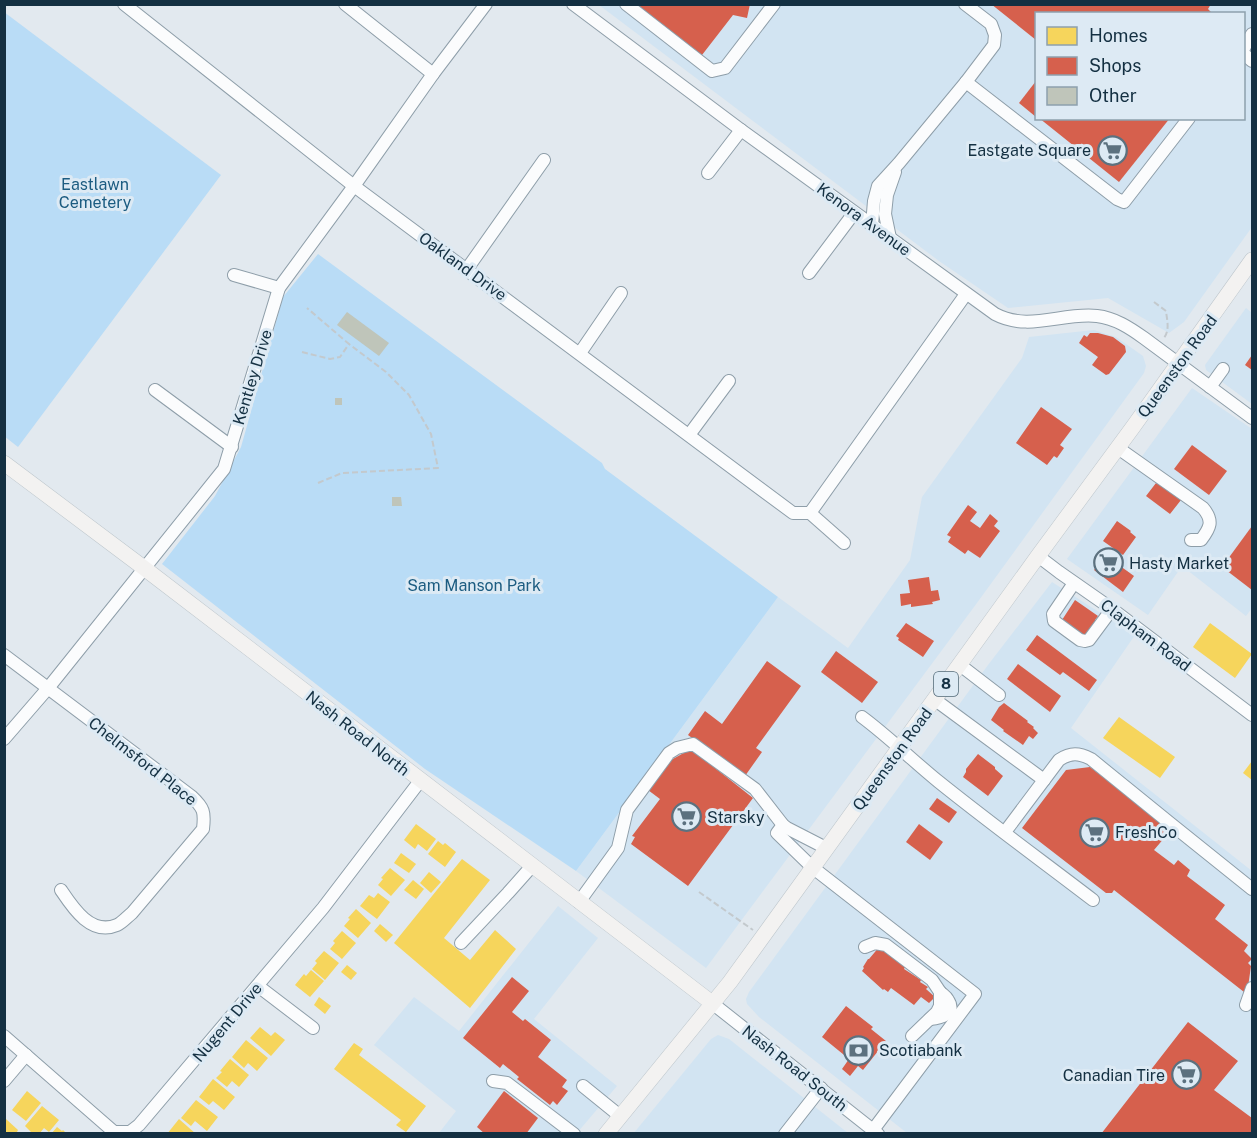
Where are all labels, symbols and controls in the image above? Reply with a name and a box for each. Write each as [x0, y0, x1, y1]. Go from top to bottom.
legend [1035, 12, 1245, 120]
text: Homes [1089, 25, 1148, 46]
text: Shops [1089, 55, 1141, 76]
text: Other [1089, 85, 1137, 106]
supermarket icon: Eastgate Square [1096, 134, 1128, 166]
place label: Eastgate Square [967, 141, 1091, 160]
park label: Eastlawn Cemetery [59, 175, 132, 212]
street label: Kenora Avenue [813, 179, 914, 260]
street label: Oakland Drive [415, 228, 510, 305]
street label: Queenston Road [1134, 311, 1221, 421]
street label: Kentley Drive [229, 327, 276, 427]
supermarket icon: Hasty Market [1092, 547, 1124, 579]
place label: Hasty Market [1129, 554, 1229, 573]
park label: Sam Manson Park [407, 576, 541, 595]
street label: Clapham Road [1097, 595, 1194, 675]
road number: 8 [934, 672, 958, 696]
street label: Nash Road North [302, 687, 413, 780]
street label: Queenston Road [849, 704, 936, 814]
street label: Chelmsford Place [85, 713, 201, 810]
supermarket icon: Starsky [670, 801, 702, 833]
place label: Starsky [707, 808, 765, 827]
supermarket icon: FreshCo [1078, 816, 1110, 848]
place label: FreshCo [1115, 823, 1177, 842]
street label: Nugent Drive [189, 979, 266, 1066]
street label: Nash Road South [738, 1021, 851, 1115]
bank icon: Scotiabank [842, 1034, 874, 1066]
place label: Scotiabank [879, 1041, 963, 1060]
supermarket icon: Canadian Tire [1170, 1059, 1202, 1091]
place label: Canadian Tire [1063, 1066, 1165, 1085]

